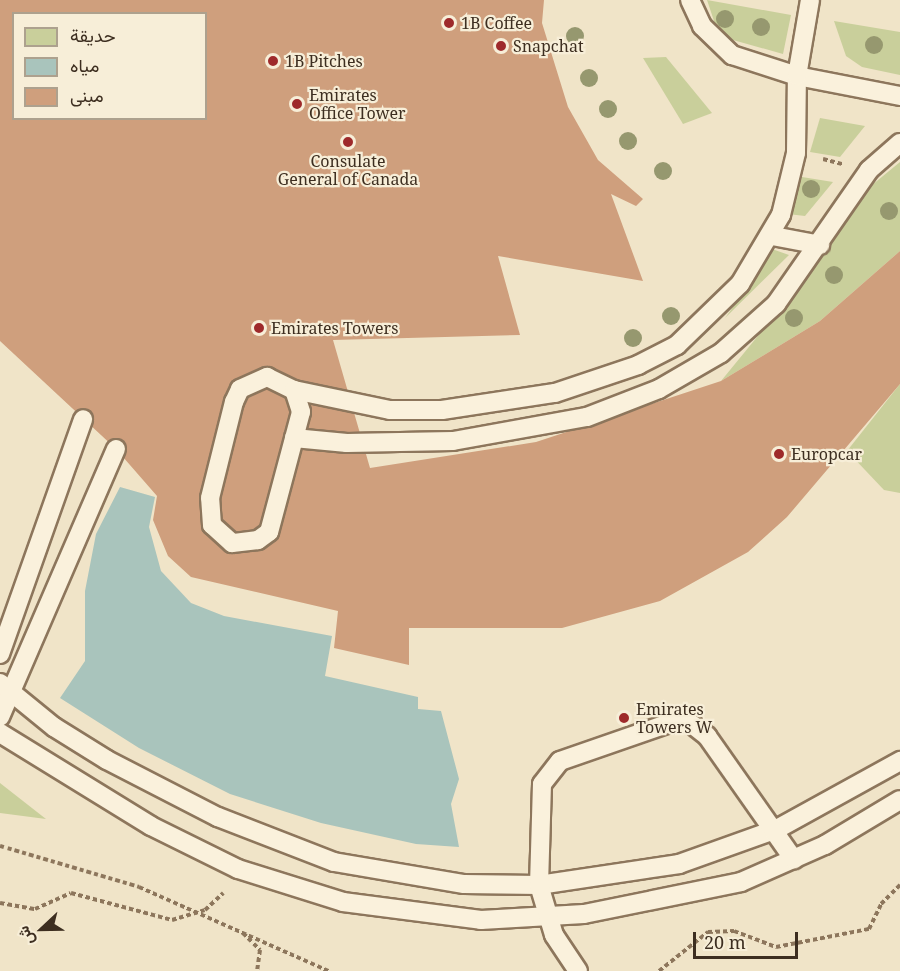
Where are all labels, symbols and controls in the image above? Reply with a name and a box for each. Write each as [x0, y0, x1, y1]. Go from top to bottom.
legend [12, 12, 207, 120]
place label: 1B Coffee [461, 13, 532, 33]
marker: 1B Coffee [442, 16, 456, 30]
text: حديقة [70, 23, 116, 47]
place label: Snapchat [513, 36, 584, 56]
marker: Snapchat [494, 39, 508, 53]
place label: 1B Pitches [285, 51, 363, 71]
text: مياه [70, 53, 99, 77]
marker: 1B Pitches [266, 54, 280, 68]
text: مبنى [70, 83, 104, 107]
place label: Emirates Office Tower [309, 85, 406, 123]
marker: Emirates Office Tower [290, 97, 304, 111]
marker: Consulate General of Canada [341, 135, 355, 149]
place label: Consulate General of Canada [278, 151, 418, 189]
place label: Emirates Towers [271, 318, 398, 338]
marker: Emirates Towers [252, 321, 266, 335]
place label: Europcar [791, 444, 862, 464]
marker: Europcar [772, 447, 786, 461]
place label: Emirates Towers W [636, 699, 712, 737]
marker: Emirates Towers W [617, 711, 631, 725]
north arrow [12, 899, 72, 959]
scale bar [696, 920, 801, 958]
text: ش [12, 923, 39, 949]
text: 20 m [704, 930, 746, 954]

